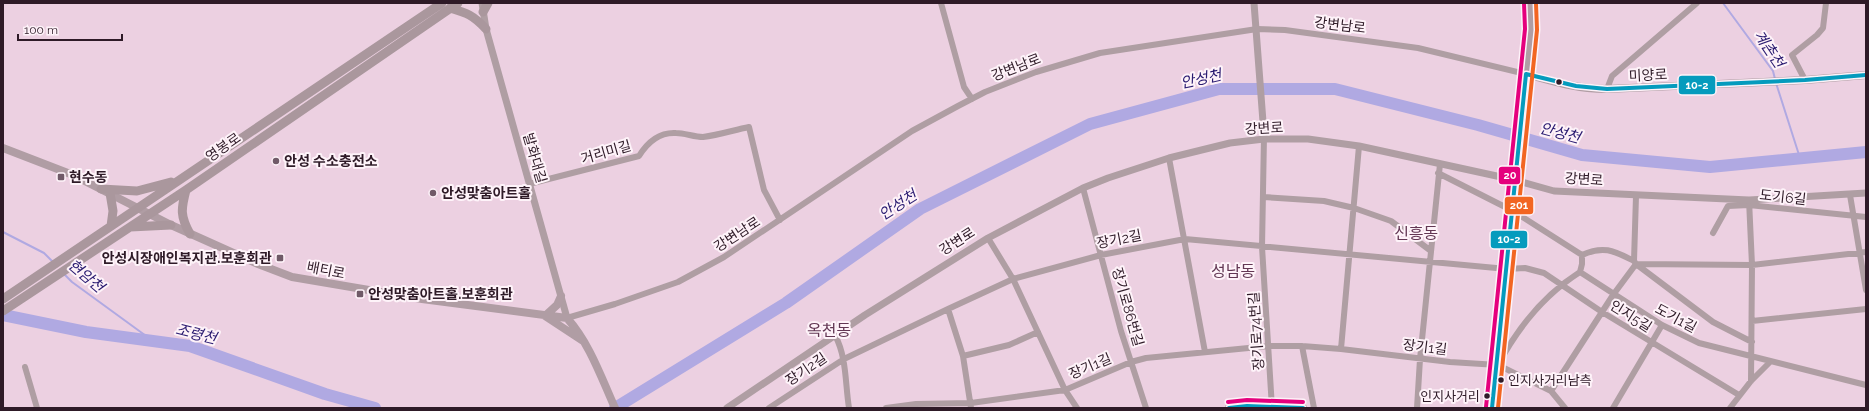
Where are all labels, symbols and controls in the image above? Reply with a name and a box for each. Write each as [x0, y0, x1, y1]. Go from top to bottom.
street label: 강변남로 [1313, 14, 1367, 36]
scale bar [18, 16, 122, 42]
text: 100 m [24, 23, 58, 37]
water label: 계촌천 [1750, 27, 1789, 73]
street label: 강변남로 [989, 50, 1043, 84]
water label: 안성천 [1179, 65, 1225, 92]
street label: 미양로 [1628, 66, 1668, 84]
line badge: 10-2 [1678, 75, 1716, 95]
unlabelled marker [1554, 77, 1564, 87]
text: 10-2 [1686, 79, 1709, 92]
street label: 강변로 [1244, 119, 1284, 137]
water label: 안성천 [1538, 119, 1584, 148]
street label: 영봉로 [203, 129, 244, 165]
street label: 발화대길 [520, 131, 550, 185]
street label: 거리미길 [579, 137, 633, 167]
place label: 안성 수소충전소 [284, 153, 378, 169]
marker: 안성 수소충전소 [271, 156, 281, 166]
line badge: 20 [1498, 166, 1521, 185]
place label: 현수동 [69, 169, 108, 185]
text: 20 [1504, 169, 1517, 182]
street label: 강변로 [1564, 170, 1604, 188]
marker: 현수동 [56, 172, 66, 182]
place label: 안성맞춤아트홀 [441, 185, 531, 201]
water label: 안성천 [876, 185, 922, 224]
street label: 도기6길 [1759, 187, 1807, 207]
marker: 안성맞춤아트홀 [428, 188, 438, 198]
line badge: 201 [1504, 196, 1534, 215]
text: 201 [1510, 199, 1529, 212]
street label: 강변남로 [711, 213, 763, 255]
street label: 강변로 [936, 224, 978, 258]
district label: 신흥동 [1394, 224, 1438, 243]
street label: 장기2길 [1095, 227, 1143, 251]
line badge: 10-2 [1490, 230, 1528, 249]
text: 10-2 [1498, 233, 1521, 246]
place label: 안성시장애인복지관.보훈회관 [101, 250, 272, 266]
marker: 안성시장애인복지관.보훈회관 [275, 253, 285, 263]
water label: 현암천 [64, 256, 109, 298]
street label: 배티로 [306, 258, 347, 282]
district label: 성남동 [1211, 262, 1255, 281]
street label: 장기로86번길 [1109, 266, 1147, 348]
place label: 안성맞춤아트홀.보훈회관 [368, 286, 513, 302]
marker: 안성맞춤아트홀.보훈회관 [355, 289, 365, 299]
street label: 장기로74번길 [1245, 291, 1267, 371]
street label: 인지5길 [1607, 297, 1655, 335]
street label: 도기1길 [1653, 300, 1699, 336]
water label: 조령천 [174, 320, 220, 348]
district label: 옥천동 [807, 321, 851, 340]
street label: 장기1길 [1402, 336, 1448, 358]
street label: 장기2길 [782, 350, 830, 388]
street label: 장기1길 [1066, 350, 1114, 382]
place label: 인지사거리남측 [1508, 373, 1592, 388]
marker: 인지사거리남측 [1496, 375, 1506, 385]
place label: 인지사거리 [1420, 389, 1480, 404]
marker: 인지사거리 [1482, 391, 1492, 401]

